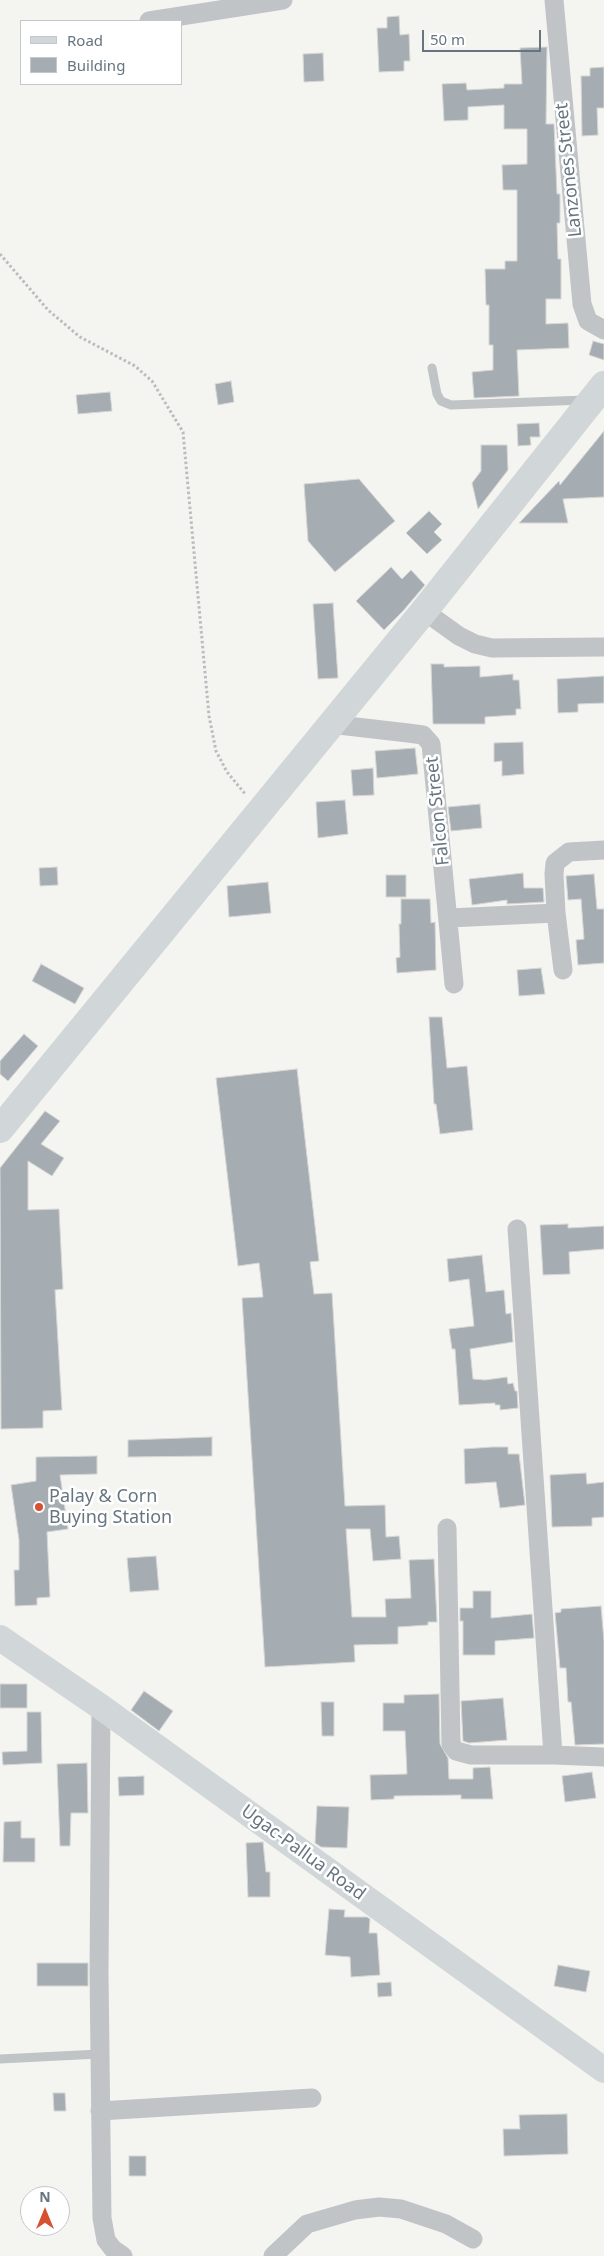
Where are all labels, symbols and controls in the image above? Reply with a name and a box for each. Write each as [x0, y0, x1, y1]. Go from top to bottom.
legend [20, 20, 182, 85]
scale bar [424, 20, 543, 52]
text: 50 m [430, 29, 465, 49]
text: Road [67, 30, 103, 50]
text: Building [67, 55, 125, 75]
street label: Lanzones Street [551, 102, 587, 238]
street label: Falcon Street [422, 755, 454, 867]
place label: Palay & Corn Buying Station [49, 1486, 172, 1528]
marker: Palay & Corn Buying Station [33, 1501, 45, 1513]
street label: Ugac-Pallua Road [237, 1801, 369, 1905]
north arrow [20, 2186, 70, 2236]
text: N [39, 2187, 51, 2206]

